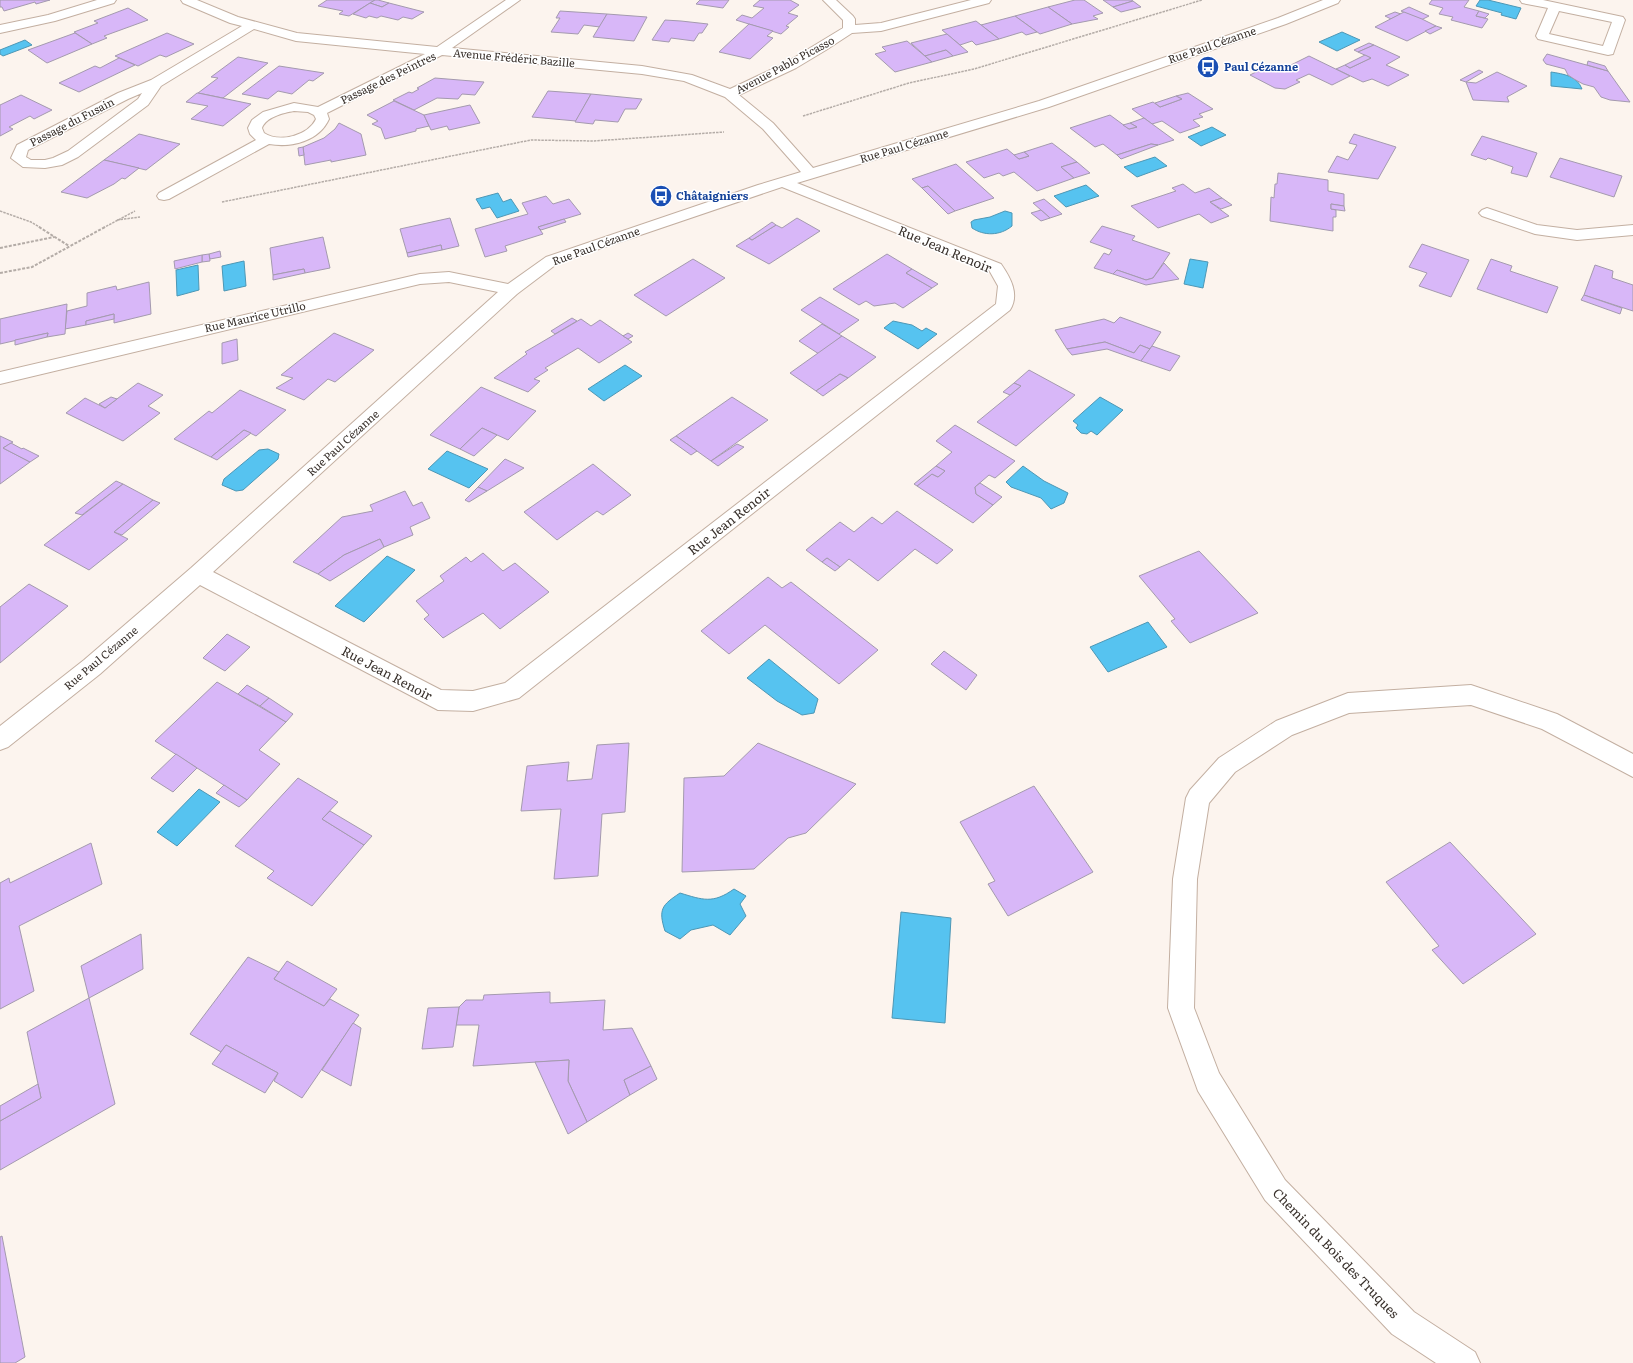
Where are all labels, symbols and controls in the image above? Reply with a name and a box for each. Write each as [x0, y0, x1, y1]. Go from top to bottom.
street label: Rue Paul Cézanne [1166, 21, 1258, 67]
street label: Avenue Pablo Picasso [732, 31, 837, 97]
street label: Avenue Frédéric Bazille [453, 44, 576, 70]
street label: Passage des Peintres [337, 47, 438, 107]
bus stop icon: Paul Cézanne [1195, 54, 1221, 80]
place label: Paul Cézanne [1224, 58, 1298, 74]
street label: Passage du Fusain [26, 93, 117, 149]
street label: Rue Paul Cézanne [857, 124, 950, 166]
bus stop icon: Châtaigniers [648, 183, 674, 209]
place label: Châtaigniers [676, 187, 749, 203]
street label: Rue Jean Renoir [895, 220, 996, 277]
street label: Rue Paul Cézanne [550, 222, 642, 268]
street label: Rue Maurice Utrillo [203, 297, 307, 335]
street label: Rue Paul Cézanne [303, 405, 382, 479]
street label: Rue Jean Renoir [683, 482, 775, 559]
street label: Rue Paul Cézanne [60, 621, 141, 693]
street label: Rue Jean Renoir [339, 641, 437, 705]
street label: Chemin du Bois des Truques [1269, 1183, 1404, 1322]

